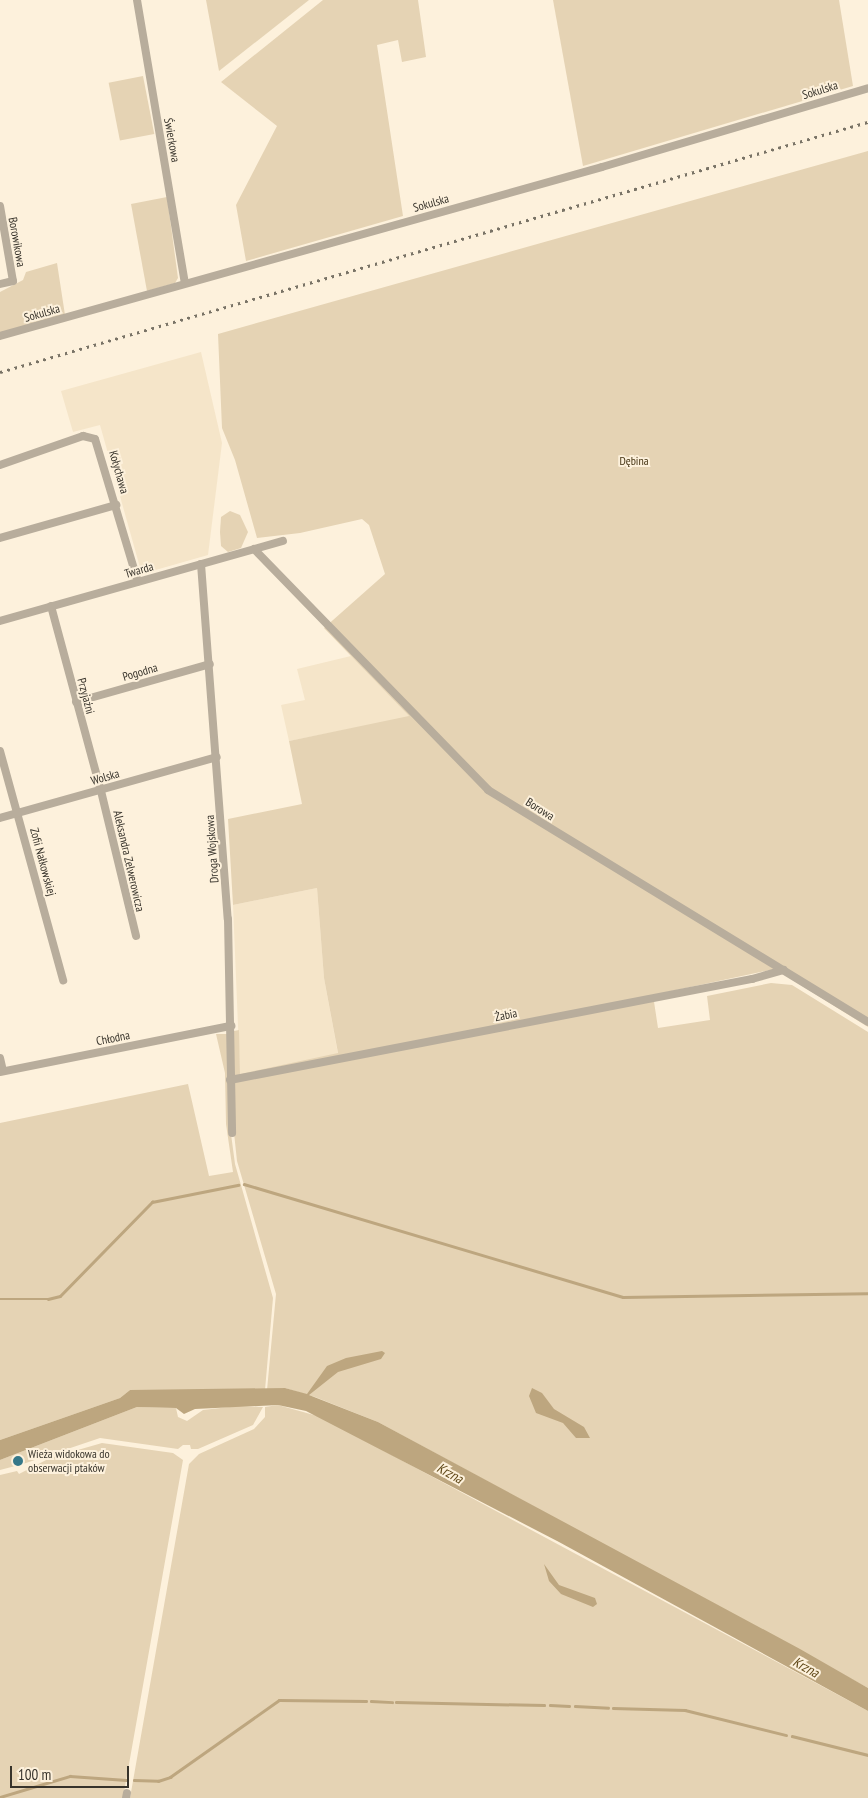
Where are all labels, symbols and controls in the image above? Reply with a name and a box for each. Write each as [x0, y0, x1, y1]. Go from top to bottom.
street label: Sokulska [800, 78, 840, 102]
street label: Świerkowa [161, 117, 183, 163]
street label: Sokulska [411, 191, 451, 215]
street label: Borowikowa [6, 216, 28, 268]
street label: Sokulska [22, 301, 62, 325]
street label: Kołychawa [106, 449, 132, 495]
park label: Dębina [619, 454, 649, 468]
street label: Twarda [123, 559, 155, 581]
street label: Pogodna [121, 660, 159, 684]
street label: Przyjaźni [74, 676, 98, 716]
street label: Wolska [89, 766, 121, 788]
street label: Borowa [523, 795, 557, 823]
street label: Aleksandra Zelwerowicza [110, 809, 148, 913]
street label: Droga Wojskowa [202, 814, 222, 884]
street label: Zofii Nałkowskiej [27, 826, 59, 898]
street label: Żabia [494, 1006, 518, 1024]
street label: Chłodna [95, 1028, 131, 1048]
place label: Wieża widokowa do obserwacji ptaków [28, 1447, 110, 1475]
marker: Wieża widokowa do obserwacji ptaków [12, 1455, 24, 1467]
water label: Krzna [434, 1459, 466, 1487]
water label: Krzna [790, 1653, 822, 1681]
scale bar [12, 1756, 131, 1788]
text: 100 m [18, 1765, 51, 1784]

